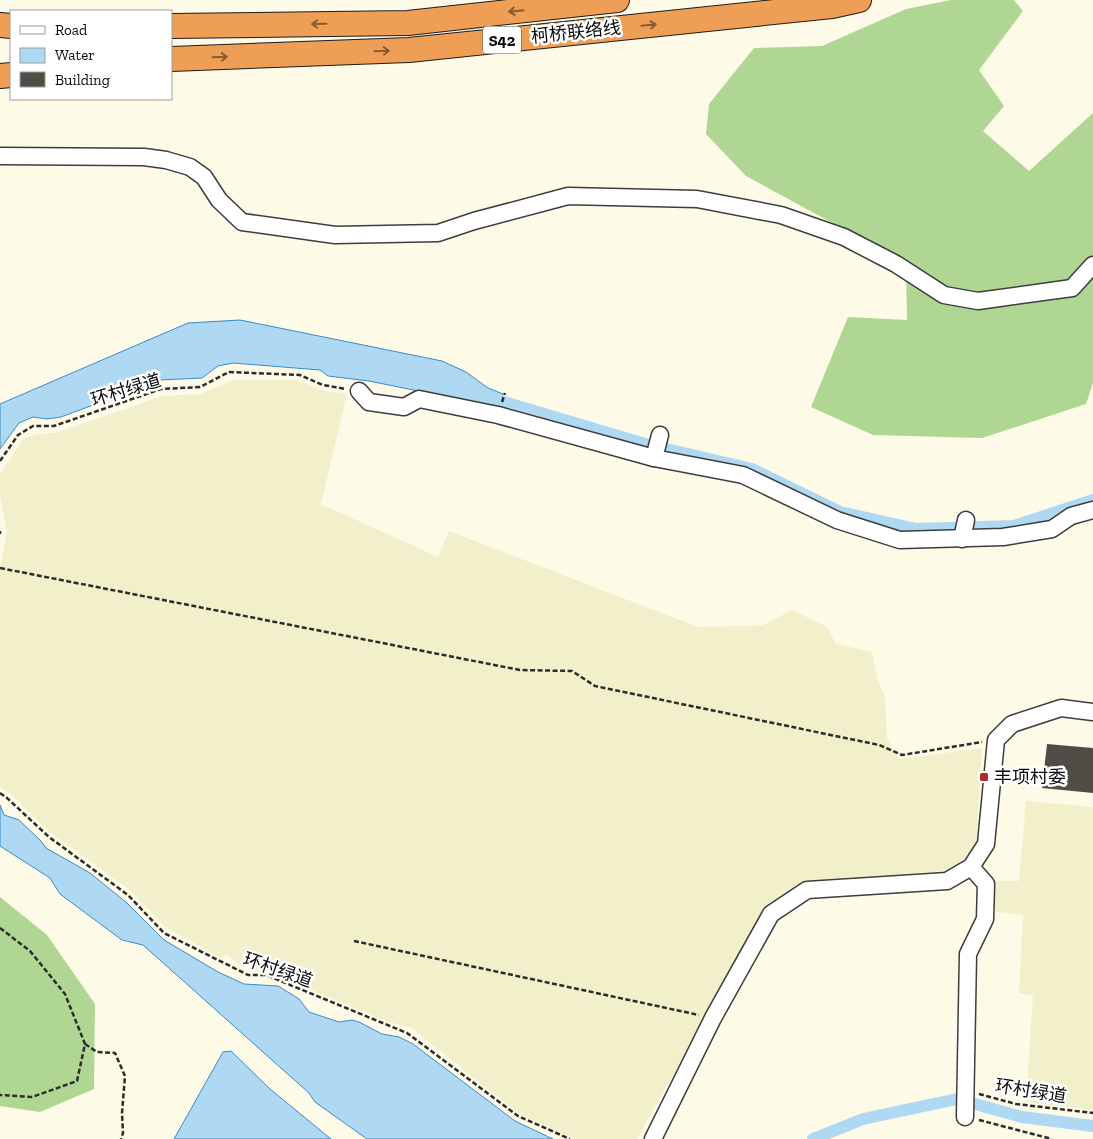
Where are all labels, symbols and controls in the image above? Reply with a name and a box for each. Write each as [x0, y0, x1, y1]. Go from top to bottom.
one-way arrow [508, 6, 524, 16]
legend [10, 10, 172, 100]
street label: 柯桥联络线 [530, 16, 622, 48]
one-way arrow [311, 19, 328, 29]
one-way arrow [640, 20, 656, 30]
text: Road [55, 21, 88, 39]
road number: S42 [483, 26, 521, 54]
text: Water [55, 46, 95, 64]
one-way arrow [374, 46, 390, 55]
one-way arrow [212, 52, 228, 62]
text: Building [55, 71, 110, 89]
street label: 环村绿道 [88, 369, 164, 411]
place label: 丰项村委 [994, 766, 1066, 788]
marker: 丰项村委 [978, 771, 990, 783]
street label: 环村绿道 [240, 948, 316, 992]
street label: 环村绿道 [994, 1075, 1068, 1107]

